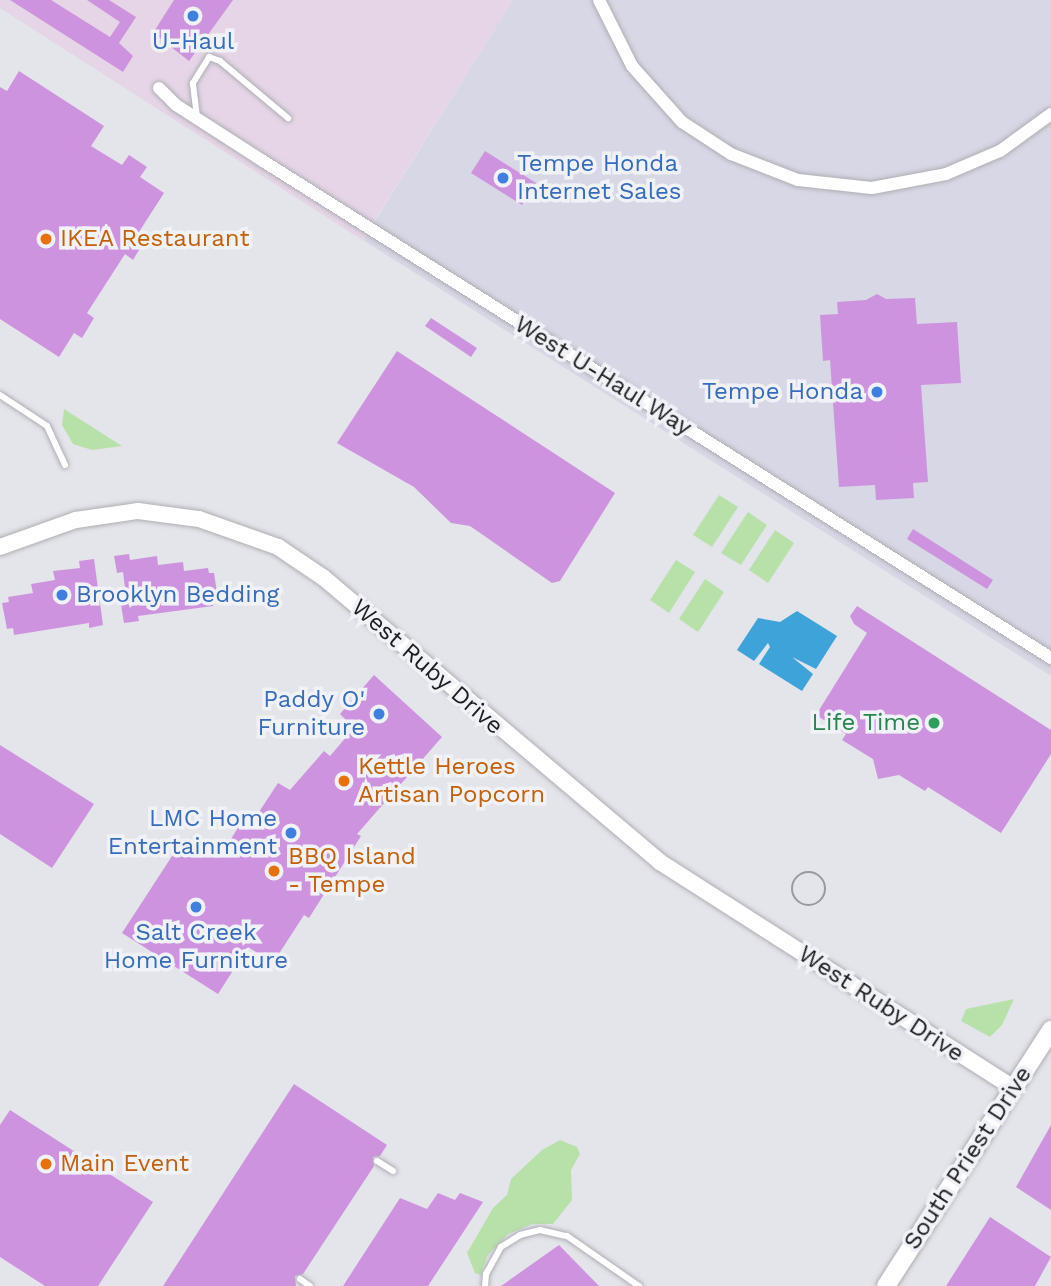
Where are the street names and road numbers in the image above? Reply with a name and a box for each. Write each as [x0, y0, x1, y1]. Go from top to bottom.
street label: West U-Haul Way [508, 309, 698, 443]
street label: West Ruby Drive [345, 593, 509, 741]
street label: West Ruby Drive [792, 940, 970, 1068]
street label: South Priest Drive [898, 1061, 1038, 1255]

